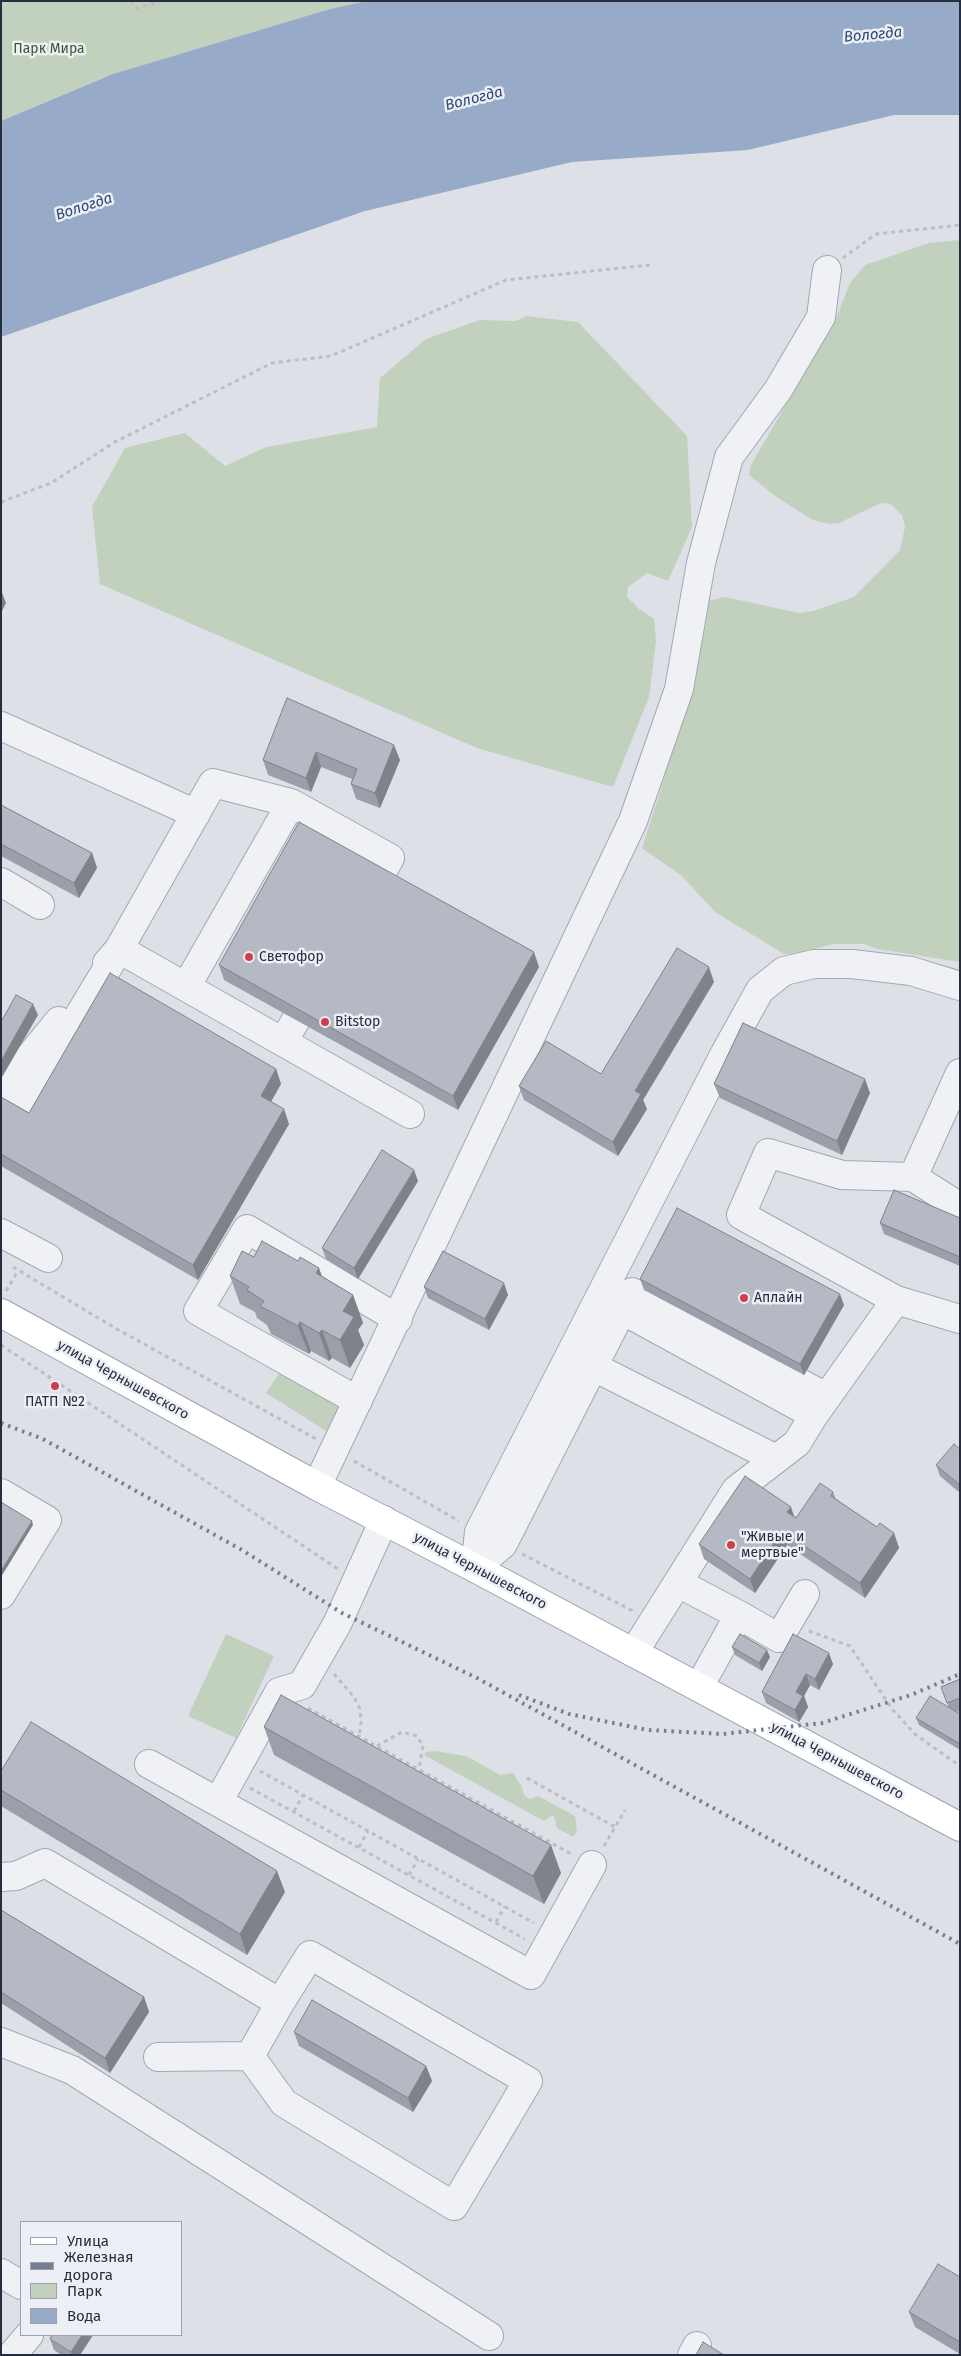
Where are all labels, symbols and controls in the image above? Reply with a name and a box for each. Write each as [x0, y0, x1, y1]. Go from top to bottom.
water label: Вологда [843, 23, 903, 47]
park label: Парк Мира [13, 41, 85, 57]
water label: Вологда [443, 83, 505, 115]
water label: Вологда [53, 189, 115, 225]
place label: Светофор [259, 949, 324, 965]
marker: Светофор [243, 951, 255, 963]
place label: Bitstop [335, 1014, 380, 1030]
marker: Bitstop [319, 1016, 331, 1028]
place label: Аплайн [754, 1290, 803, 1306]
marker: Аплайн [738, 1292, 750, 1304]
street label: улица Чернышевского [54, 1337, 192, 1423]
marker: ПАТП №2 [49, 1380, 61, 1392]
place label: ПАТП №2 [25, 1394, 85, 1410]
street label: улица Чернышевского [411, 1529, 549, 1613]
place label: "Живые и мертвые" [741, 1529, 804, 1561]
marker: "Живые и мертвые" [725, 1539, 737, 1551]
street label: улица Чернышевского [768, 1719, 906, 1803]
legend [20, 2221, 182, 2336]
text: Улица [67, 2232, 109, 2250]
text: Железная дорога [64, 2248, 133, 2284]
text: Парк [67, 2282, 102, 2300]
text: Вода [67, 2307, 101, 2325]

